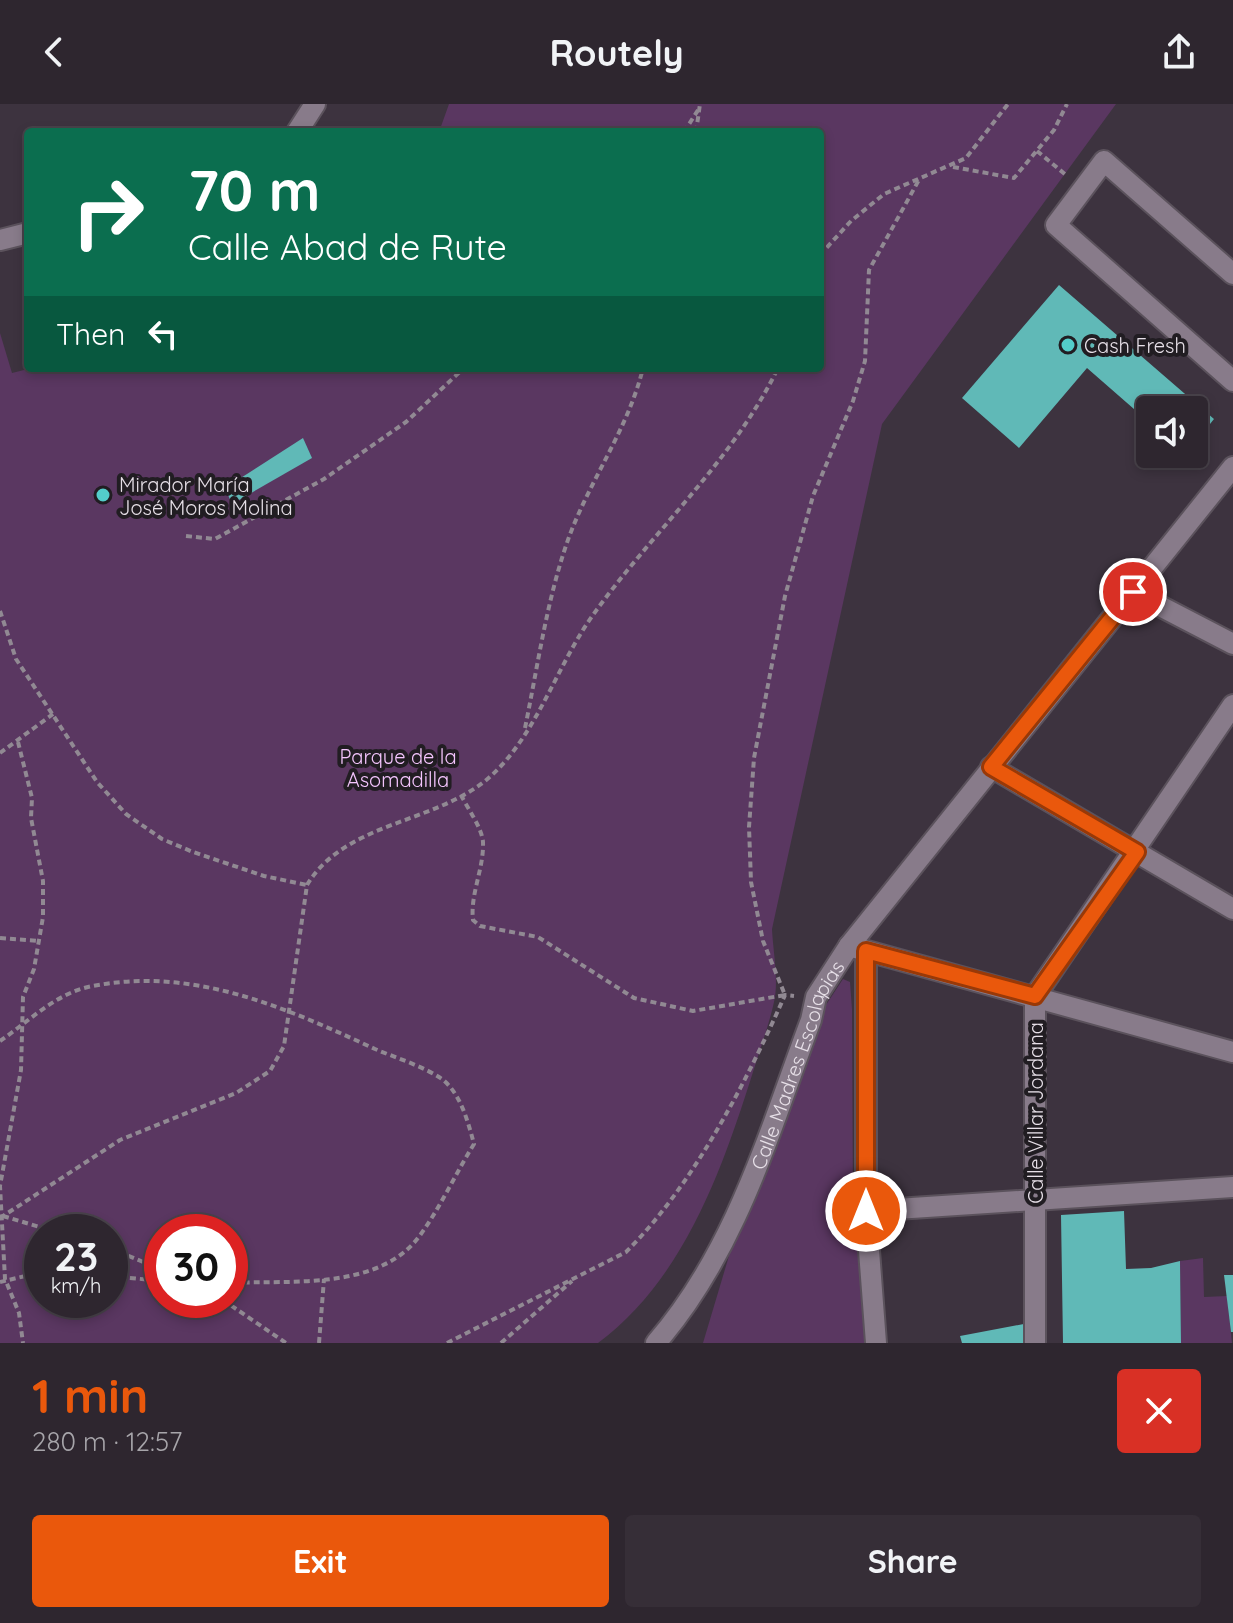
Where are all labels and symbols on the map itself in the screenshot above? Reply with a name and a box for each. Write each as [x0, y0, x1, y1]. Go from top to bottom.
place label: Cash Fresh [1084, 333, 1186, 358]
marker: Cash Fresh [1059, 336, 1077, 354]
place label: Mirador María José Moros Molina [119, 472, 293, 520]
marker: Mirador María José Moros Molina [94, 486, 112, 504]
pin [1099, 558, 1167, 626]
park label: Parque de la Asomadilla [339, 744, 457, 792]
street label: Calle Madres Escolapias [745, 955, 849, 1173]
street label: Calle Villar Jordana [1023, 1022, 1048, 1204]
position arrow [824, 1169, 908, 1253]
speed limit sign: 30 [144, 1214, 248, 1318]

